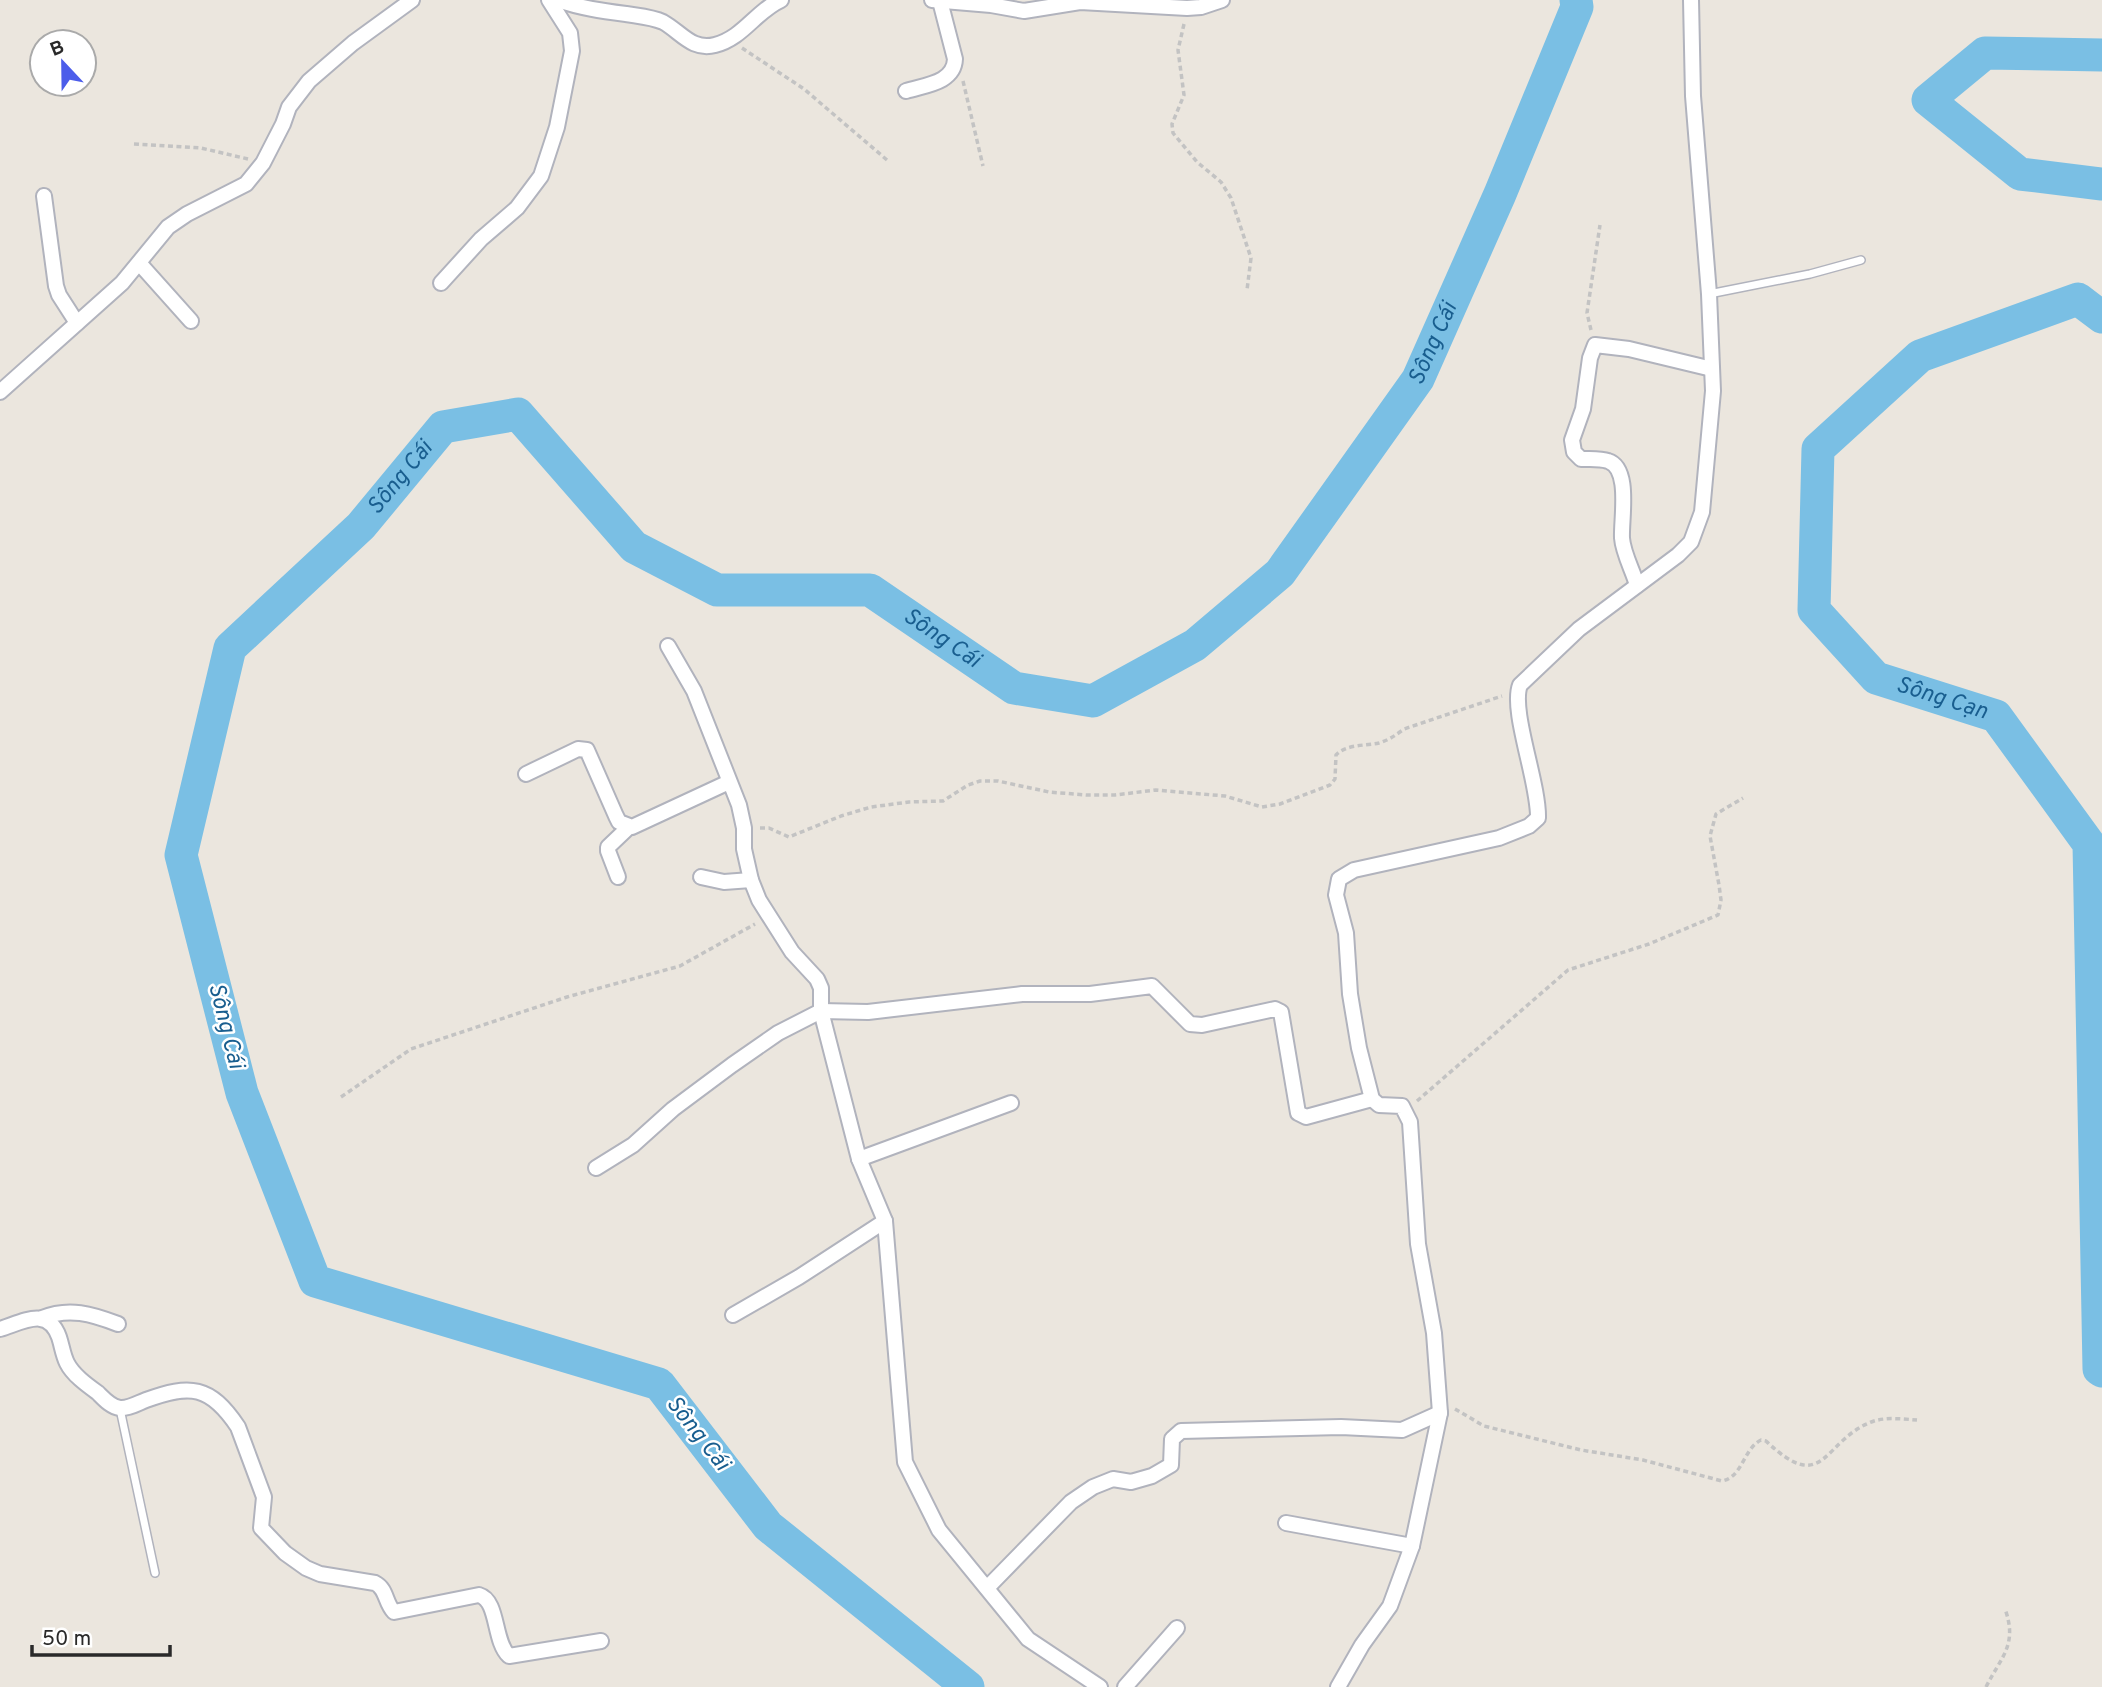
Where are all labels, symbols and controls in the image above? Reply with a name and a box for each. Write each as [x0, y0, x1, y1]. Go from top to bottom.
north arrow [28, 28, 98, 98]
text: B [47, 36, 68, 63]
water label: Sông Cái [1403, 297, 1465, 390]
water label: Sông Cái [361, 434, 441, 521]
water label: Sông Cái [897, 602, 987, 676]
water label: Sông Cạn [1892, 671, 1992, 727]
water label: Sông Cái [200, 980, 250, 1073]
water label: Sông Cái [659, 1391, 736, 1478]
scale bar [32, 1614, 170, 1658]
text: 50 m [42, 1626, 91, 1653]

